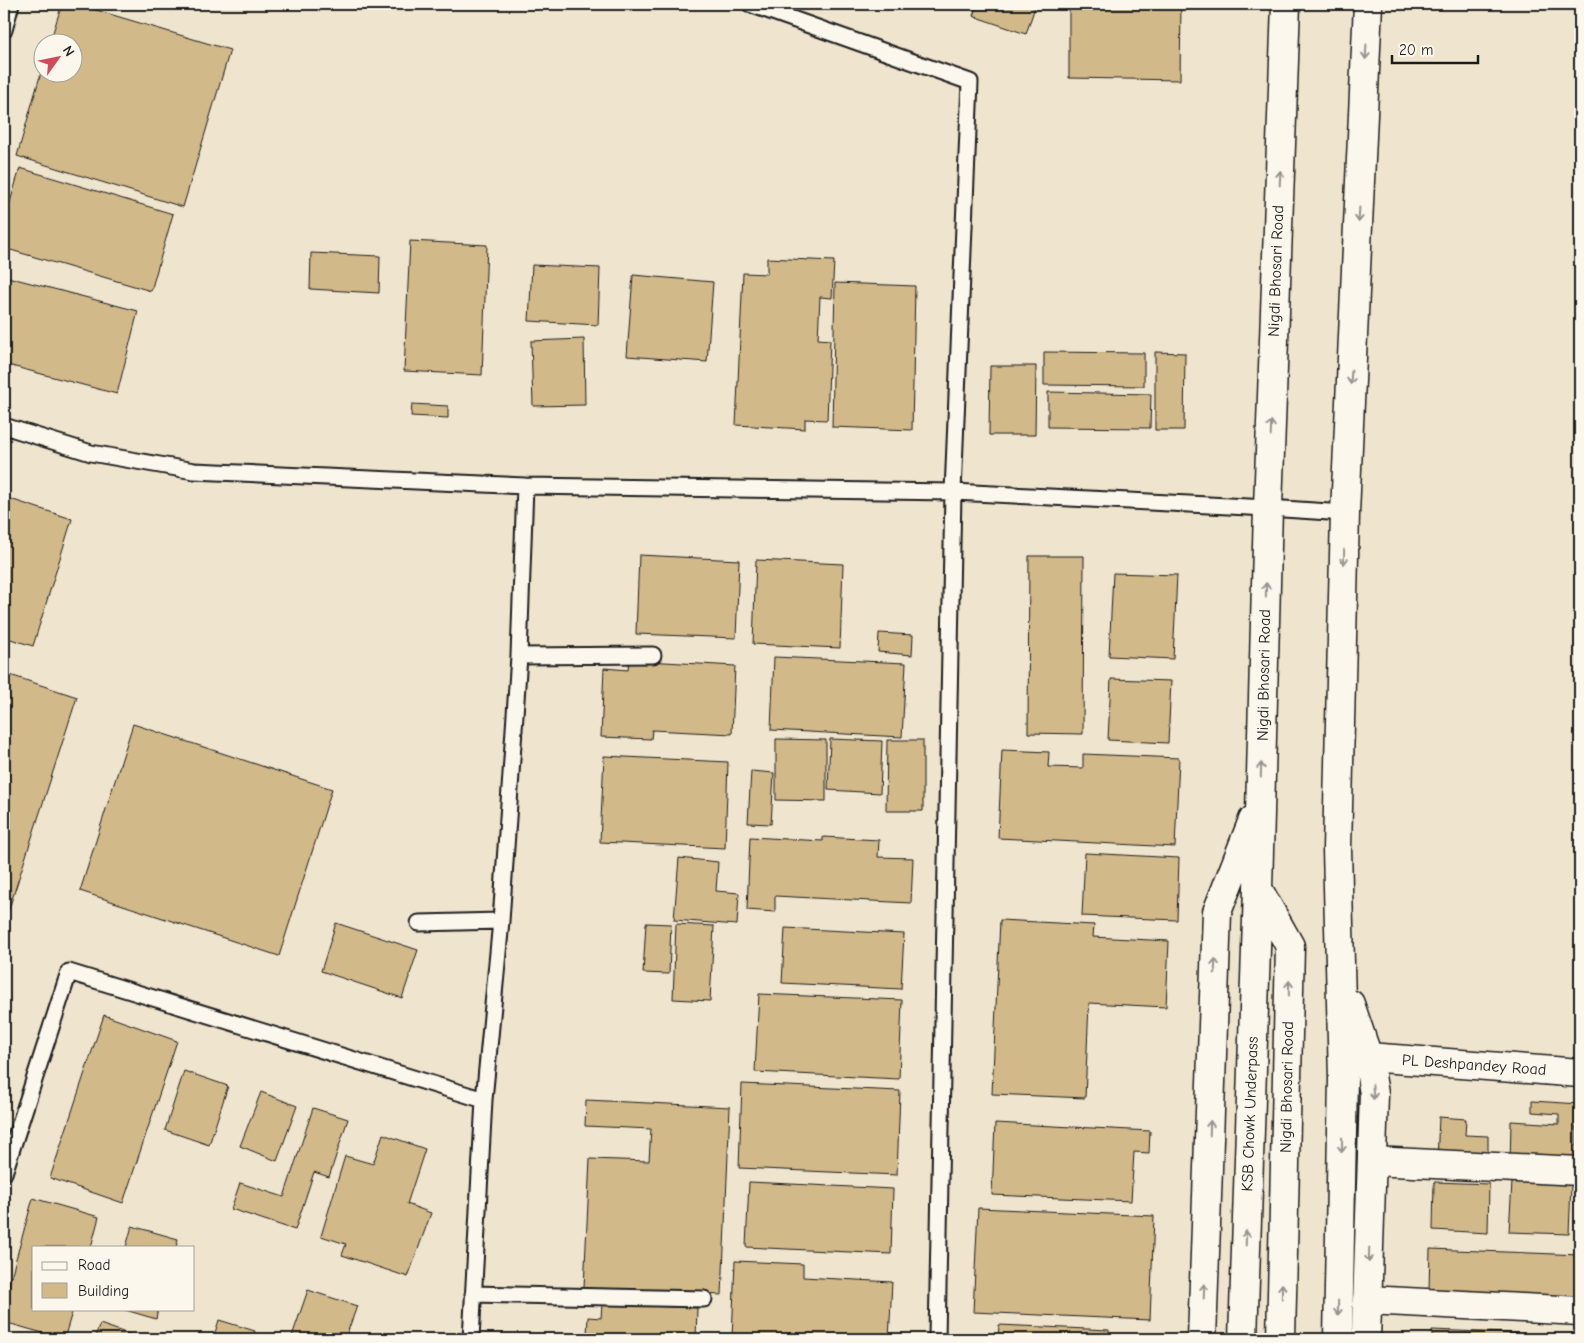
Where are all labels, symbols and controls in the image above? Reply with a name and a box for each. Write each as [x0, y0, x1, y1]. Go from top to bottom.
north arrow [32, 32, 82, 82]
scale bar [1392, 32, 1478, 64]
text: 20 m [1399, 41, 1433, 59]
text: N [59, 43, 78, 60]
one-way arrow [1361, 44, 1370, 60]
one-way arrow [1275, 170, 1284, 186]
street label: Nigdi Bhosari Road [1265, 205, 1287, 337]
one-way arrow [1354, 207, 1363, 223]
one-way arrow [1347, 369, 1356, 385]
one-way arrow [1266, 420, 1275, 436]
one-way arrow [1340, 549, 1349, 565]
one-way arrow [1261, 583, 1270, 599]
street label: Nigdi Bhosari Road [1254, 609, 1274, 741]
one-way arrow [1256, 763, 1266, 779]
one-way arrow [1211, 958, 1220, 974]
one-way arrow [1284, 980, 1294, 996]
street label: Nigdi Bhosari Road [1277, 1021, 1297, 1153]
street label: KSB Chowk Underpass [1238, 1036, 1262, 1192]
street label: PL Deshpandey Road [1401, 1051, 1547, 1079]
one-way arrow [1369, 1084, 1378, 1100]
one-way arrow [1205, 1120, 1214, 1136]
one-way arrow [1337, 1137, 1347, 1153]
one-way arrow [1241, 1230, 1251, 1246]
legend [32, 1246, 195, 1310]
one-way arrow [1364, 1246, 1374, 1263]
text: Road [78, 1256, 110, 1274]
text: Building [78, 1282, 129, 1300]
one-way arrow [1199, 1283, 1208, 1299]
one-way arrow [1277, 1283, 1287, 1299]
one-way arrow [1334, 1300, 1343, 1316]

